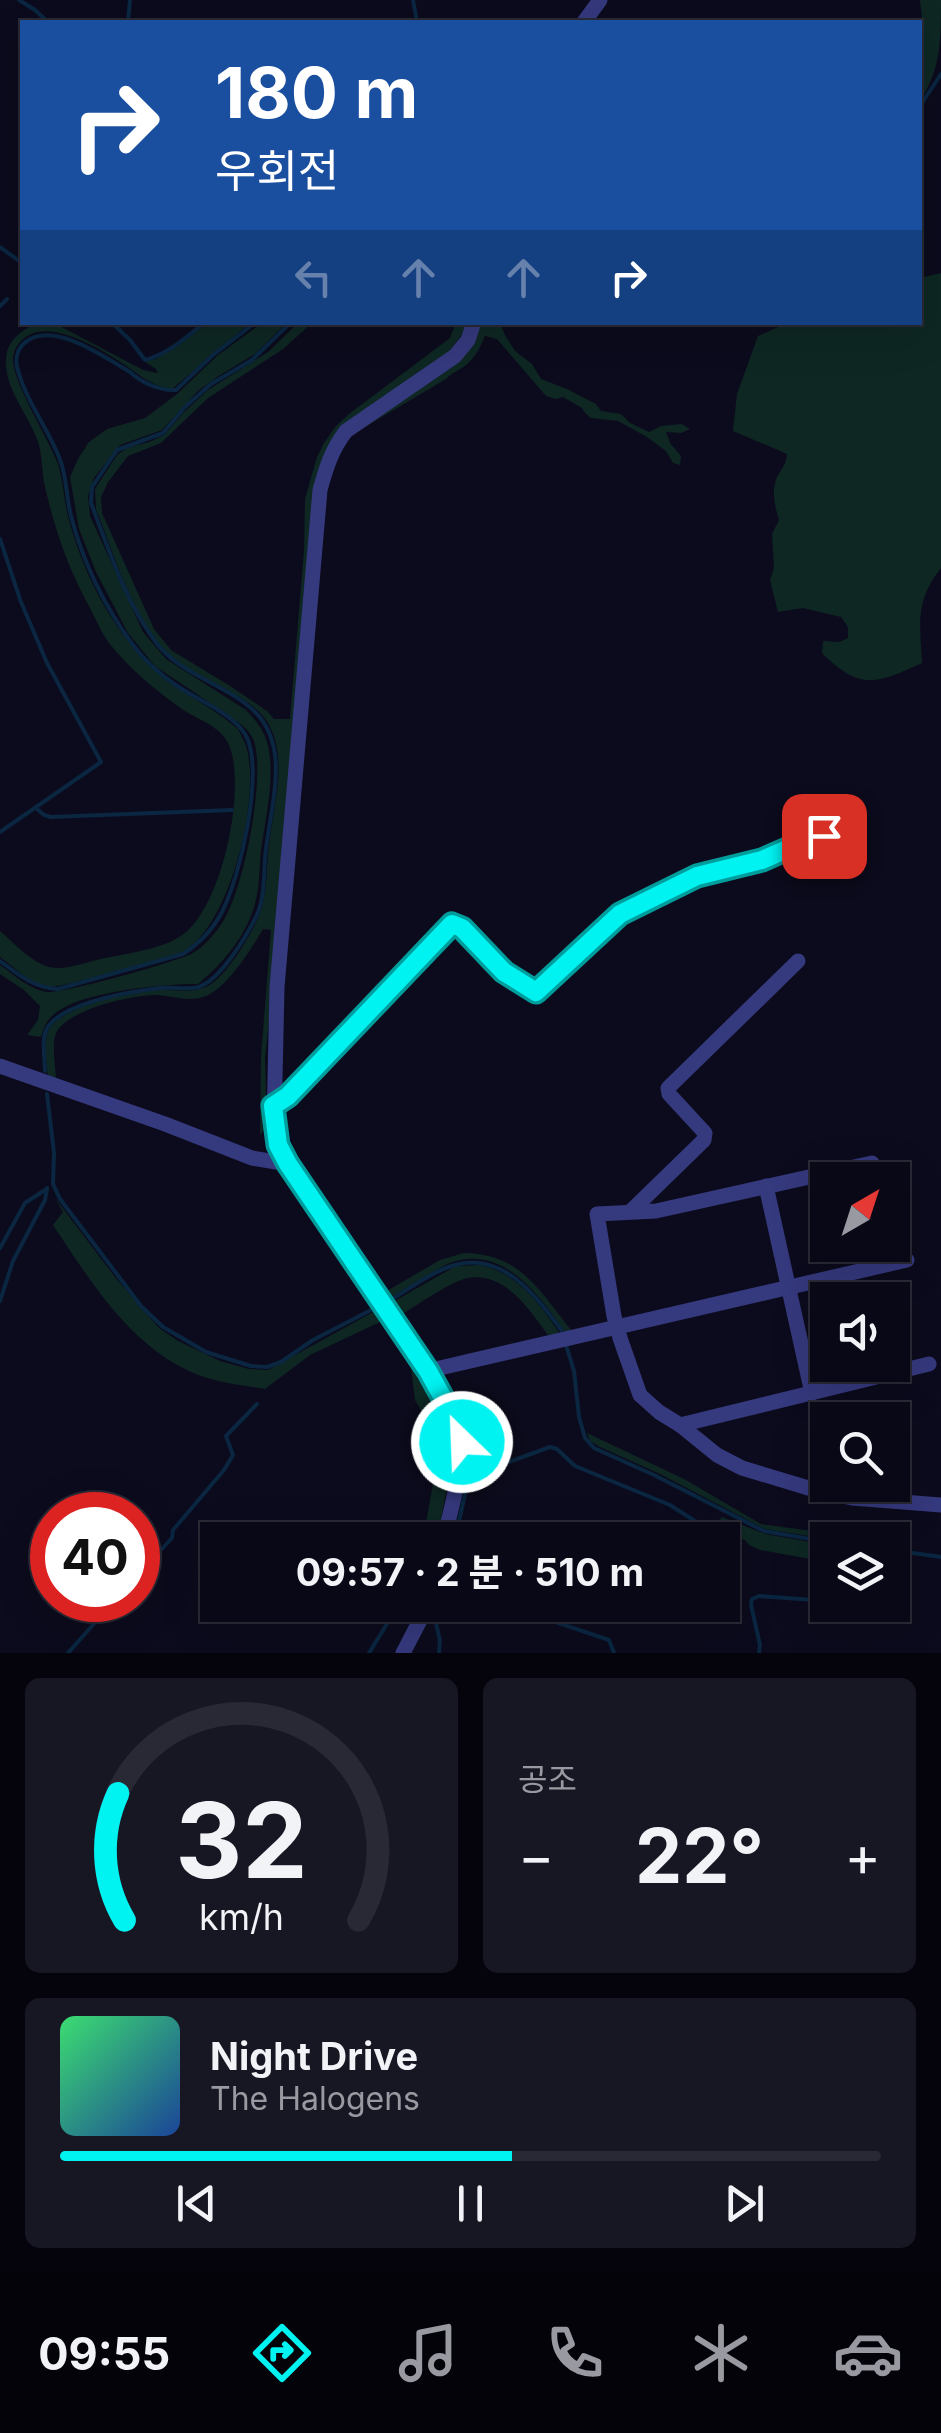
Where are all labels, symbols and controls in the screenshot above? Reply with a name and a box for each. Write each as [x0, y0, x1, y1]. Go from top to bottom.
text: 180 m [215, 50, 418, 135]
icon: right [50, 60, 180, 190]
text: 우회전 [215, 143, 339, 198]
icon: left [286, 250, 341, 305]
icon: ahead [391, 250, 446, 305]
icon: ahead [496, 250, 551, 305]
icon: right [601, 250, 656, 305]
pin [782, 794, 867, 879]
icon: arrive [797, 809, 852, 864]
north arrow [810, 1162, 910, 1262]
map controls [810, 1162, 910, 1622]
button: sound [810, 1282, 910, 1382]
position arrow [410, 1390, 514, 1494]
button: search [810, 1402, 910, 1502]
speed limit sign: 40 [30, 1492, 160, 1622]
button: layers [810, 1522, 910, 1622]
text: 09:57 · 2 분 · 510 m [296, 1549, 644, 1595]
text: 공조 [518, 1760, 577, 1799]
text: 32 [175, 1777, 308, 1903]
text: 22° [635, 1810, 764, 1901]
text: − [518, 1823, 554, 1889]
text: + [845, 1823, 881, 1889]
text: km/h [199, 1895, 284, 1939]
text: Night Drive [210, 2033, 418, 2079]
text: The Halogens [210, 2079, 420, 2118]
icon: previous [169, 2176, 224, 2231]
icon: pause [443, 2176, 498, 2231]
icon: next [717, 2176, 772, 2231]
icon: directions [247, 2318, 317, 2388]
icon: music [393, 2318, 463, 2388]
icon: phone [540, 2318, 610, 2388]
icon: climate [686, 2318, 756, 2388]
icon: car [833, 2318, 903, 2388]
text: 09:55 [38, 2326, 170, 2381]

